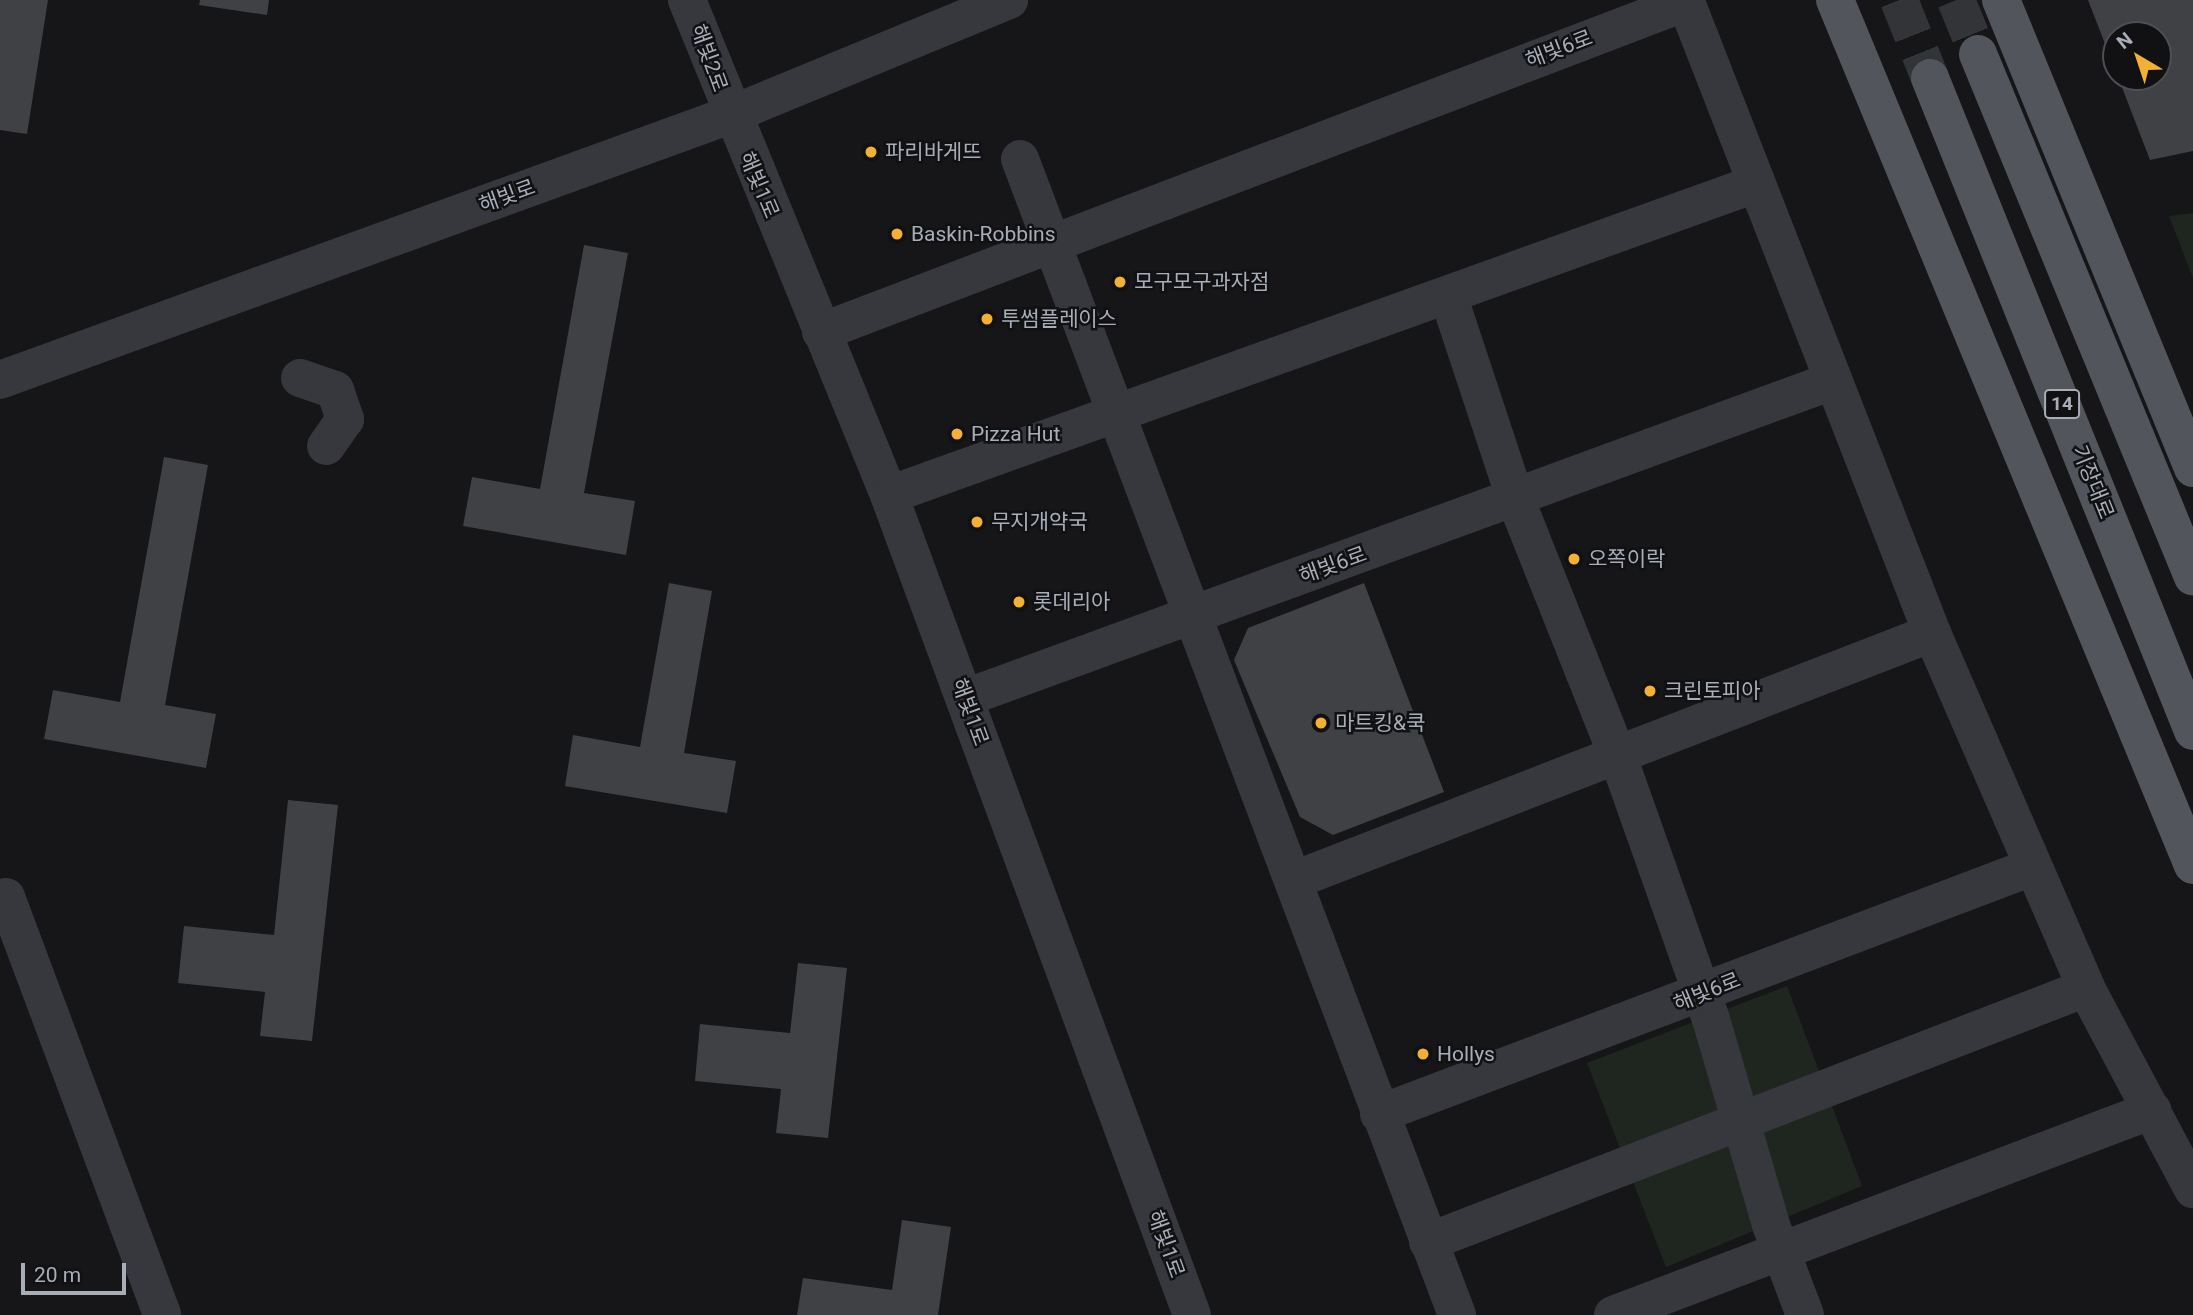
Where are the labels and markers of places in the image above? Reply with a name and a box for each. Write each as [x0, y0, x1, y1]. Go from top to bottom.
place label: 파리바게뜨 [885, 139, 982, 165]
marker: 파리바게뜨 [863, 144, 879, 160]
place label: Baskin-Robbins [911, 221, 1056, 247]
marker: Baskin-Robbins [889, 226, 905, 242]
place label: 모구모구과자점 [1134, 269, 1269, 295]
marker: 모구모구과자점 [1112, 274, 1128, 290]
place label: 투썸플레이스 [1001, 306, 1117, 332]
marker: 투썸플레이스 [979, 311, 995, 327]
place label: Pizza Hut [971, 421, 1060, 447]
marker: Pizza Hut [949, 426, 965, 442]
place label: 무지개약국 [991, 509, 1088, 535]
marker: 무지개약국 [969, 514, 985, 530]
place label: 오쪽이락 [1588, 546, 1665, 572]
marker: 오쪽이락 [1566, 551, 1582, 567]
place label: 롯데리아 [1033, 589, 1110, 615]
marker: 롯데리아 [1011, 594, 1027, 610]
place label: 크린토피아 [1664, 678, 1761, 704]
marker: 크린토피아 [1642, 683, 1658, 699]
place label: 마트킹&쿡 [1335, 710, 1425, 736]
marker: 마트킹&쿡 [1313, 715, 1329, 731]
place label: Hollys [1437, 1041, 1495, 1067]
marker: Hollys [1415, 1046, 1431, 1062]

